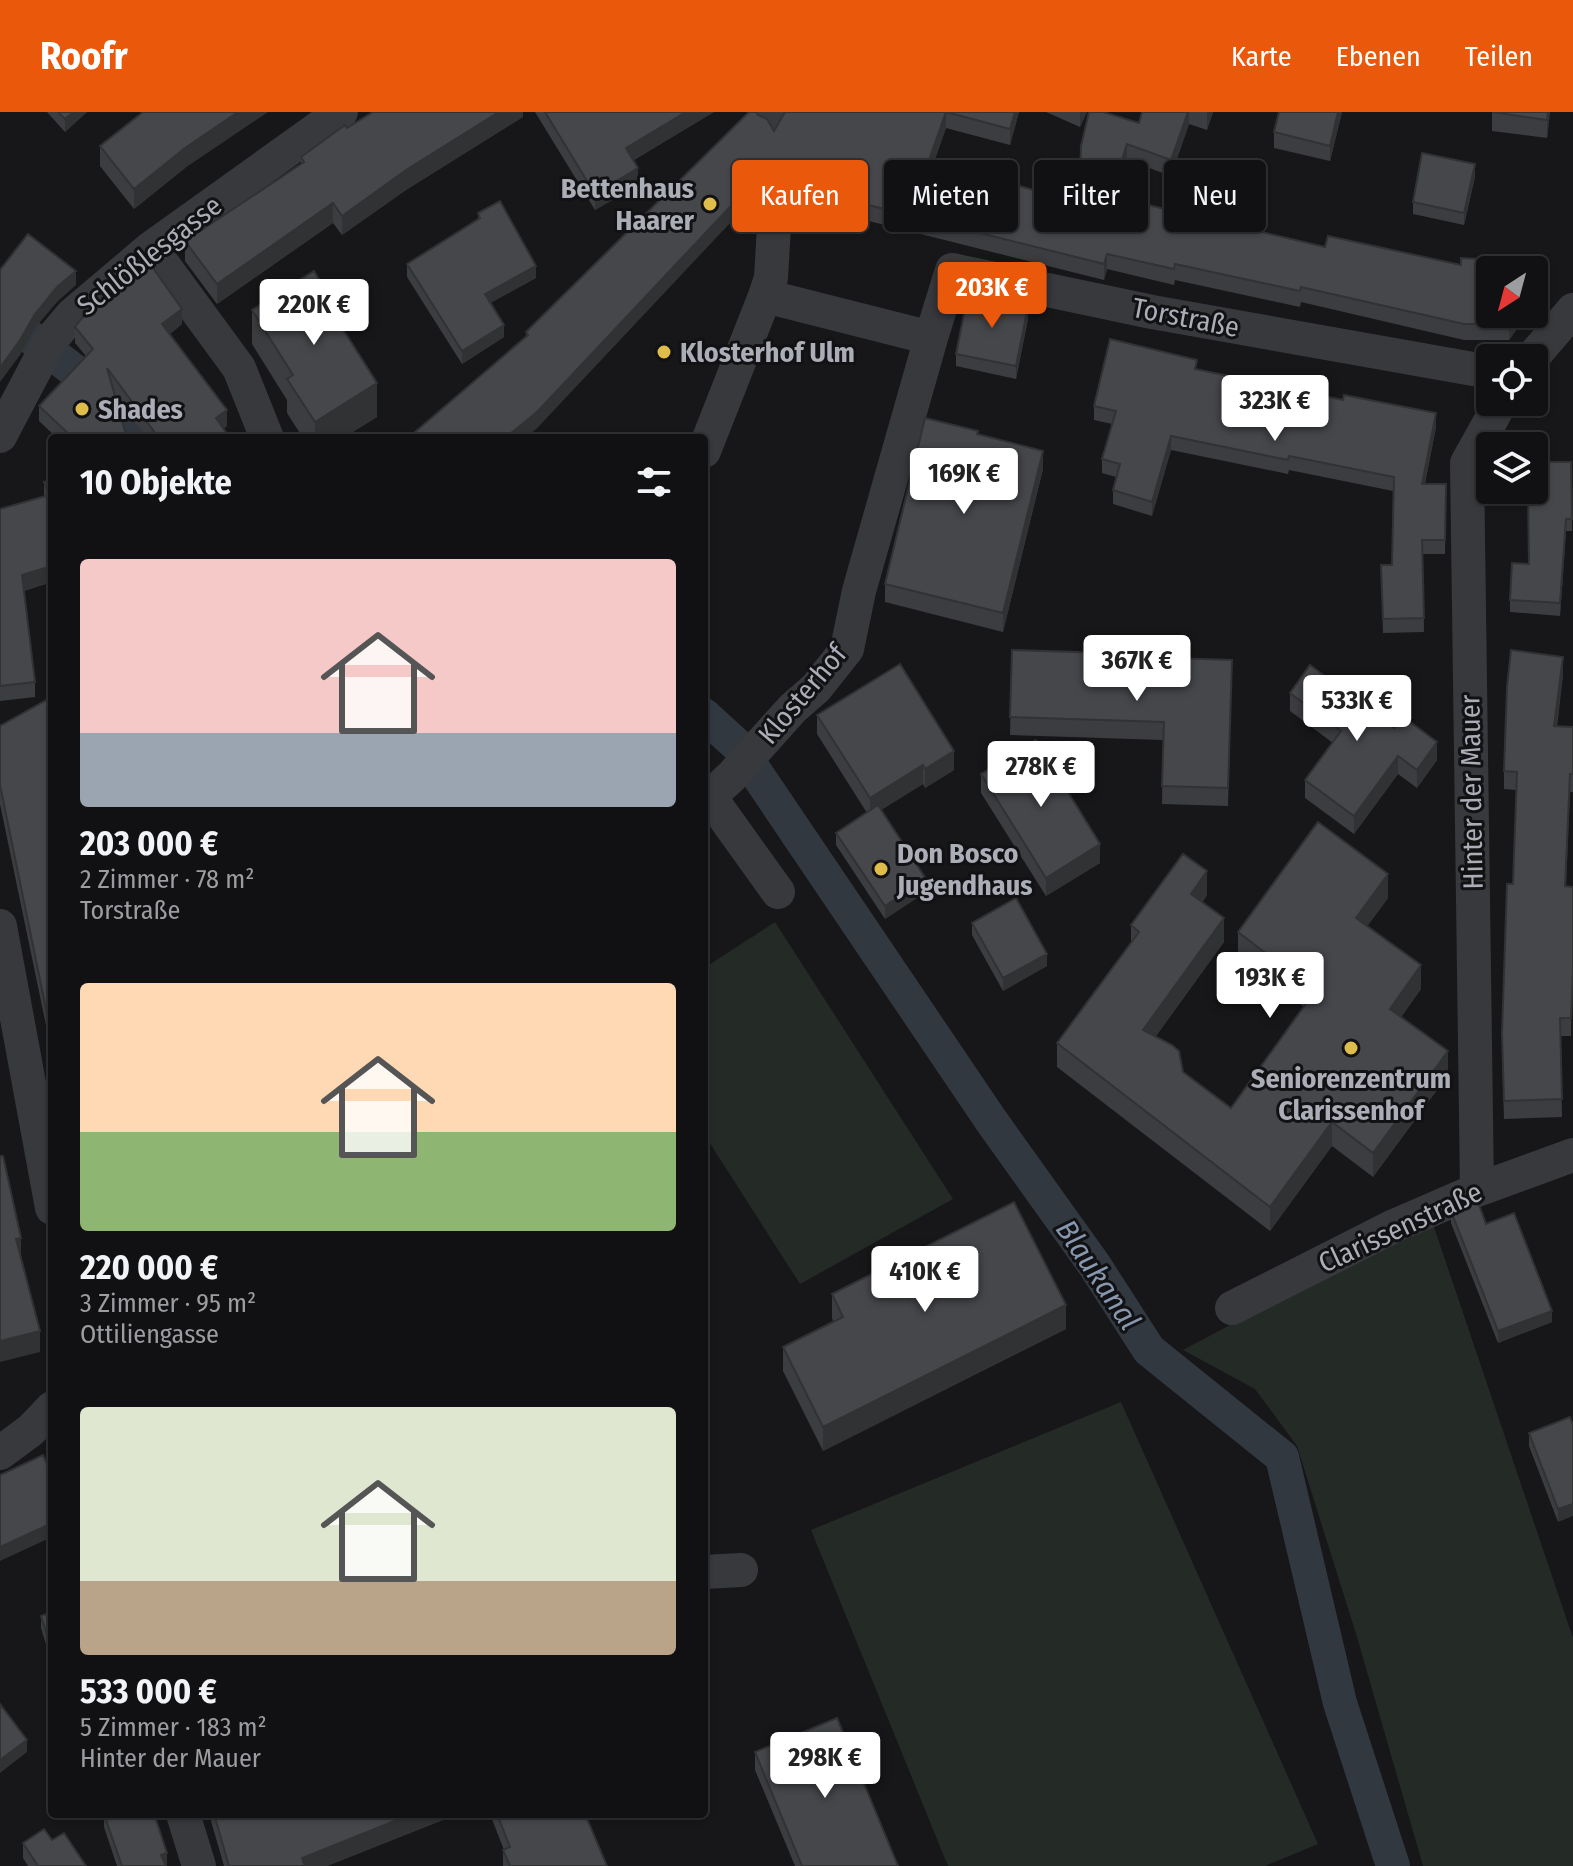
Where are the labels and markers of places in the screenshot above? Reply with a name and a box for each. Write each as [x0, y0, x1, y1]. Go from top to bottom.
place label: Bettenhaus Haarer [561, 172, 695, 237]
marker: Bettenhaus Haarer [701, 195, 719, 213]
pin: 203K € [927, 262, 1057, 330]
pin: 220K € [249, 279, 379, 347]
place label: Klosterhof Ulm [680, 336, 855, 369]
marker: Klosterhof Ulm [655, 343, 673, 361]
pin: 323K € [1210, 375, 1340, 443]
place label: Shades [98, 393, 183, 426]
marker: Shades [73, 400, 91, 418]
pin: 169K € [899, 448, 1029, 516]
pin: 367K € [1072, 635, 1202, 703]
pin: 533K € [1292, 675, 1422, 743]
pin: 278K € [976, 741, 1106, 809]
place label: Don Bosco Jugendhaus [896, 837, 1032, 902]
marker: Don Bosco Jugendhaus [872, 860, 890, 878]
pin: 193K € [1205, 952, 1335, 1020]
marker: Seniorenzentrum Clarissenhof [1342, 1039, 1360, 1057]
place label: Seniorenzentrum Clarissenhof [1251, 1062, 1451, 1127]
pin: 410K € [860, 1246, 990, 1314]
pin: 298K € [760, 1732, 890, 1800]

